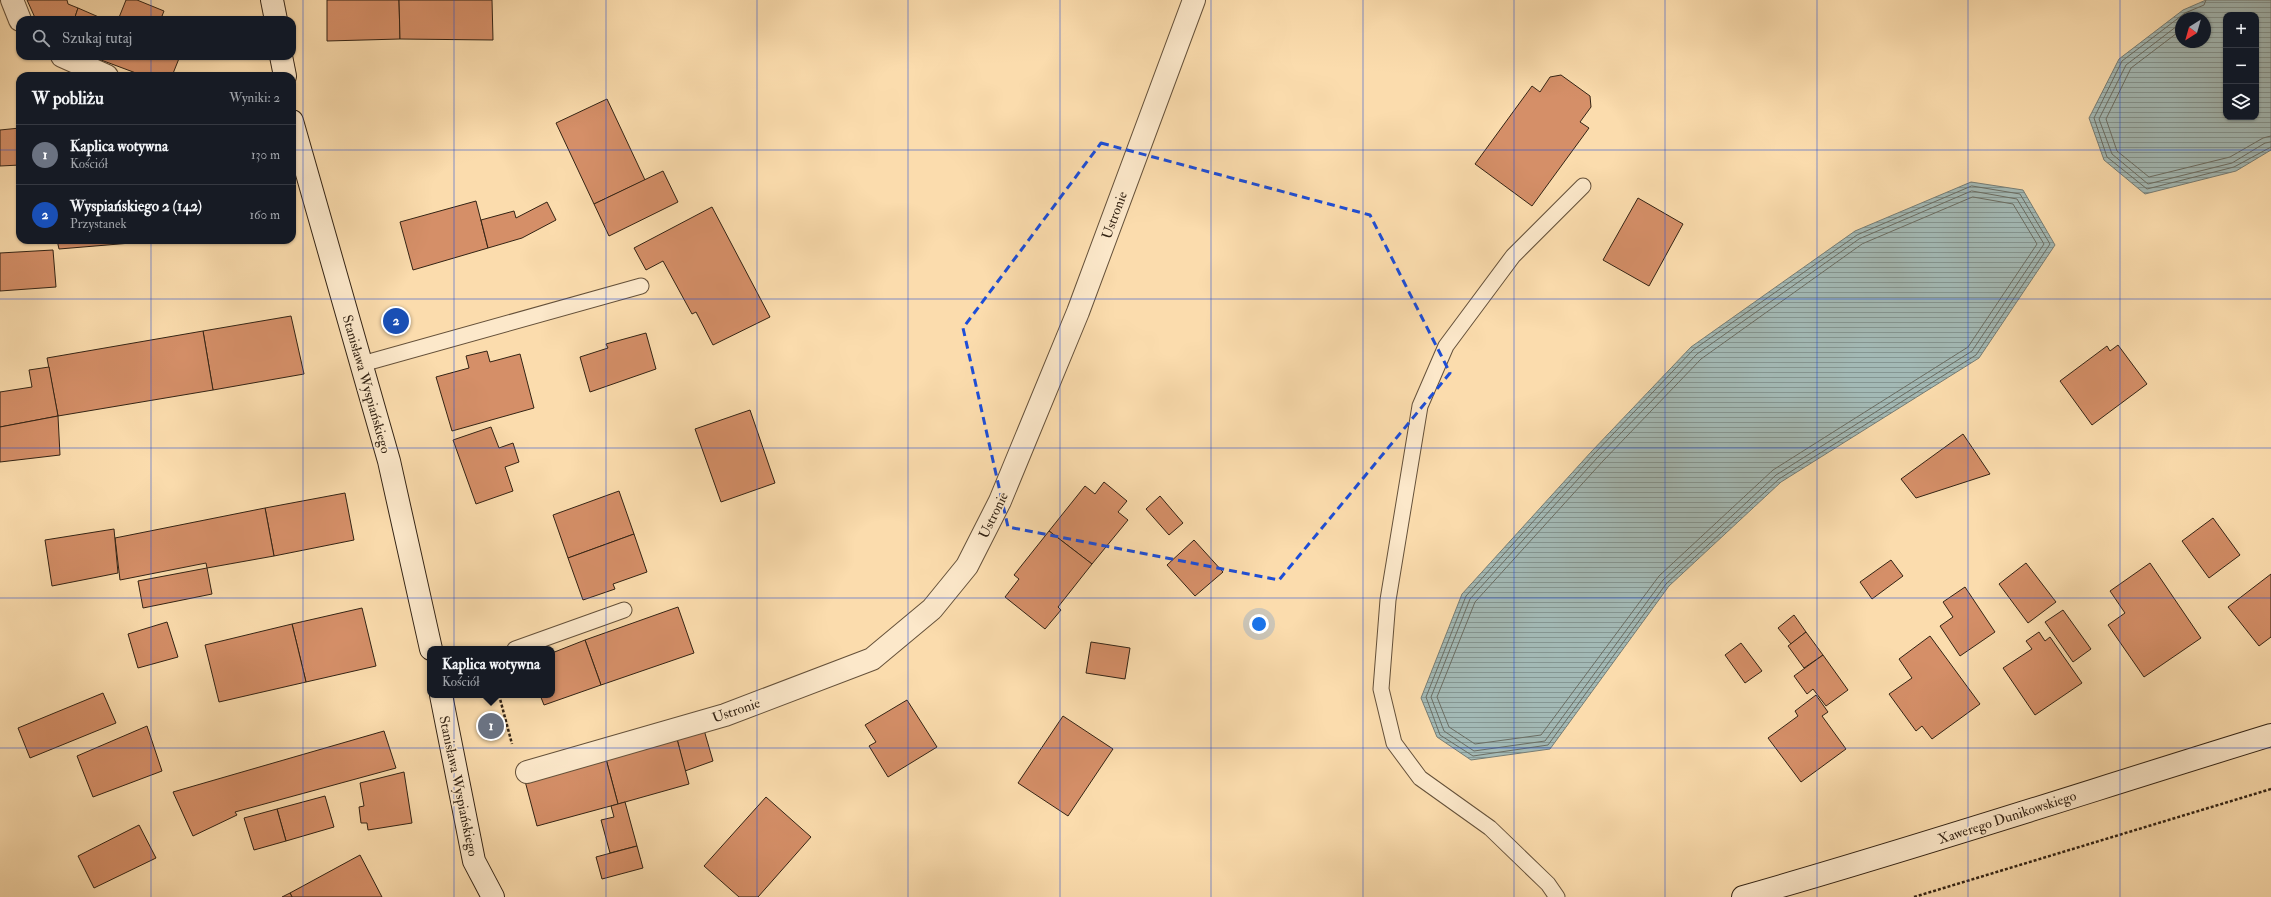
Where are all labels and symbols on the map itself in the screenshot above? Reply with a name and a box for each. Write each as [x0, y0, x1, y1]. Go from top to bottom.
north arrow [2175, 12, 2211, 48]
street label: Ustronie [1098, 189, 1131, 241]
pin: 2 [383, 306, 409, 336]
street label: Stanisława Wyspiańskiego [338, 313, 394, 456]
street label: Ustronie [975, 489, 1012, 541]
your location [1249, 614, 1269, 634]
street label: Ustronie [710, 694, 762, 727]
pin: 1 [478, 711, 504, 741]
street label: Stanisława Wyspiańskiego [434, 714, 482, 858]
street label: Xawerego Dunikowskiego [1936, 787, 2079, 848]

